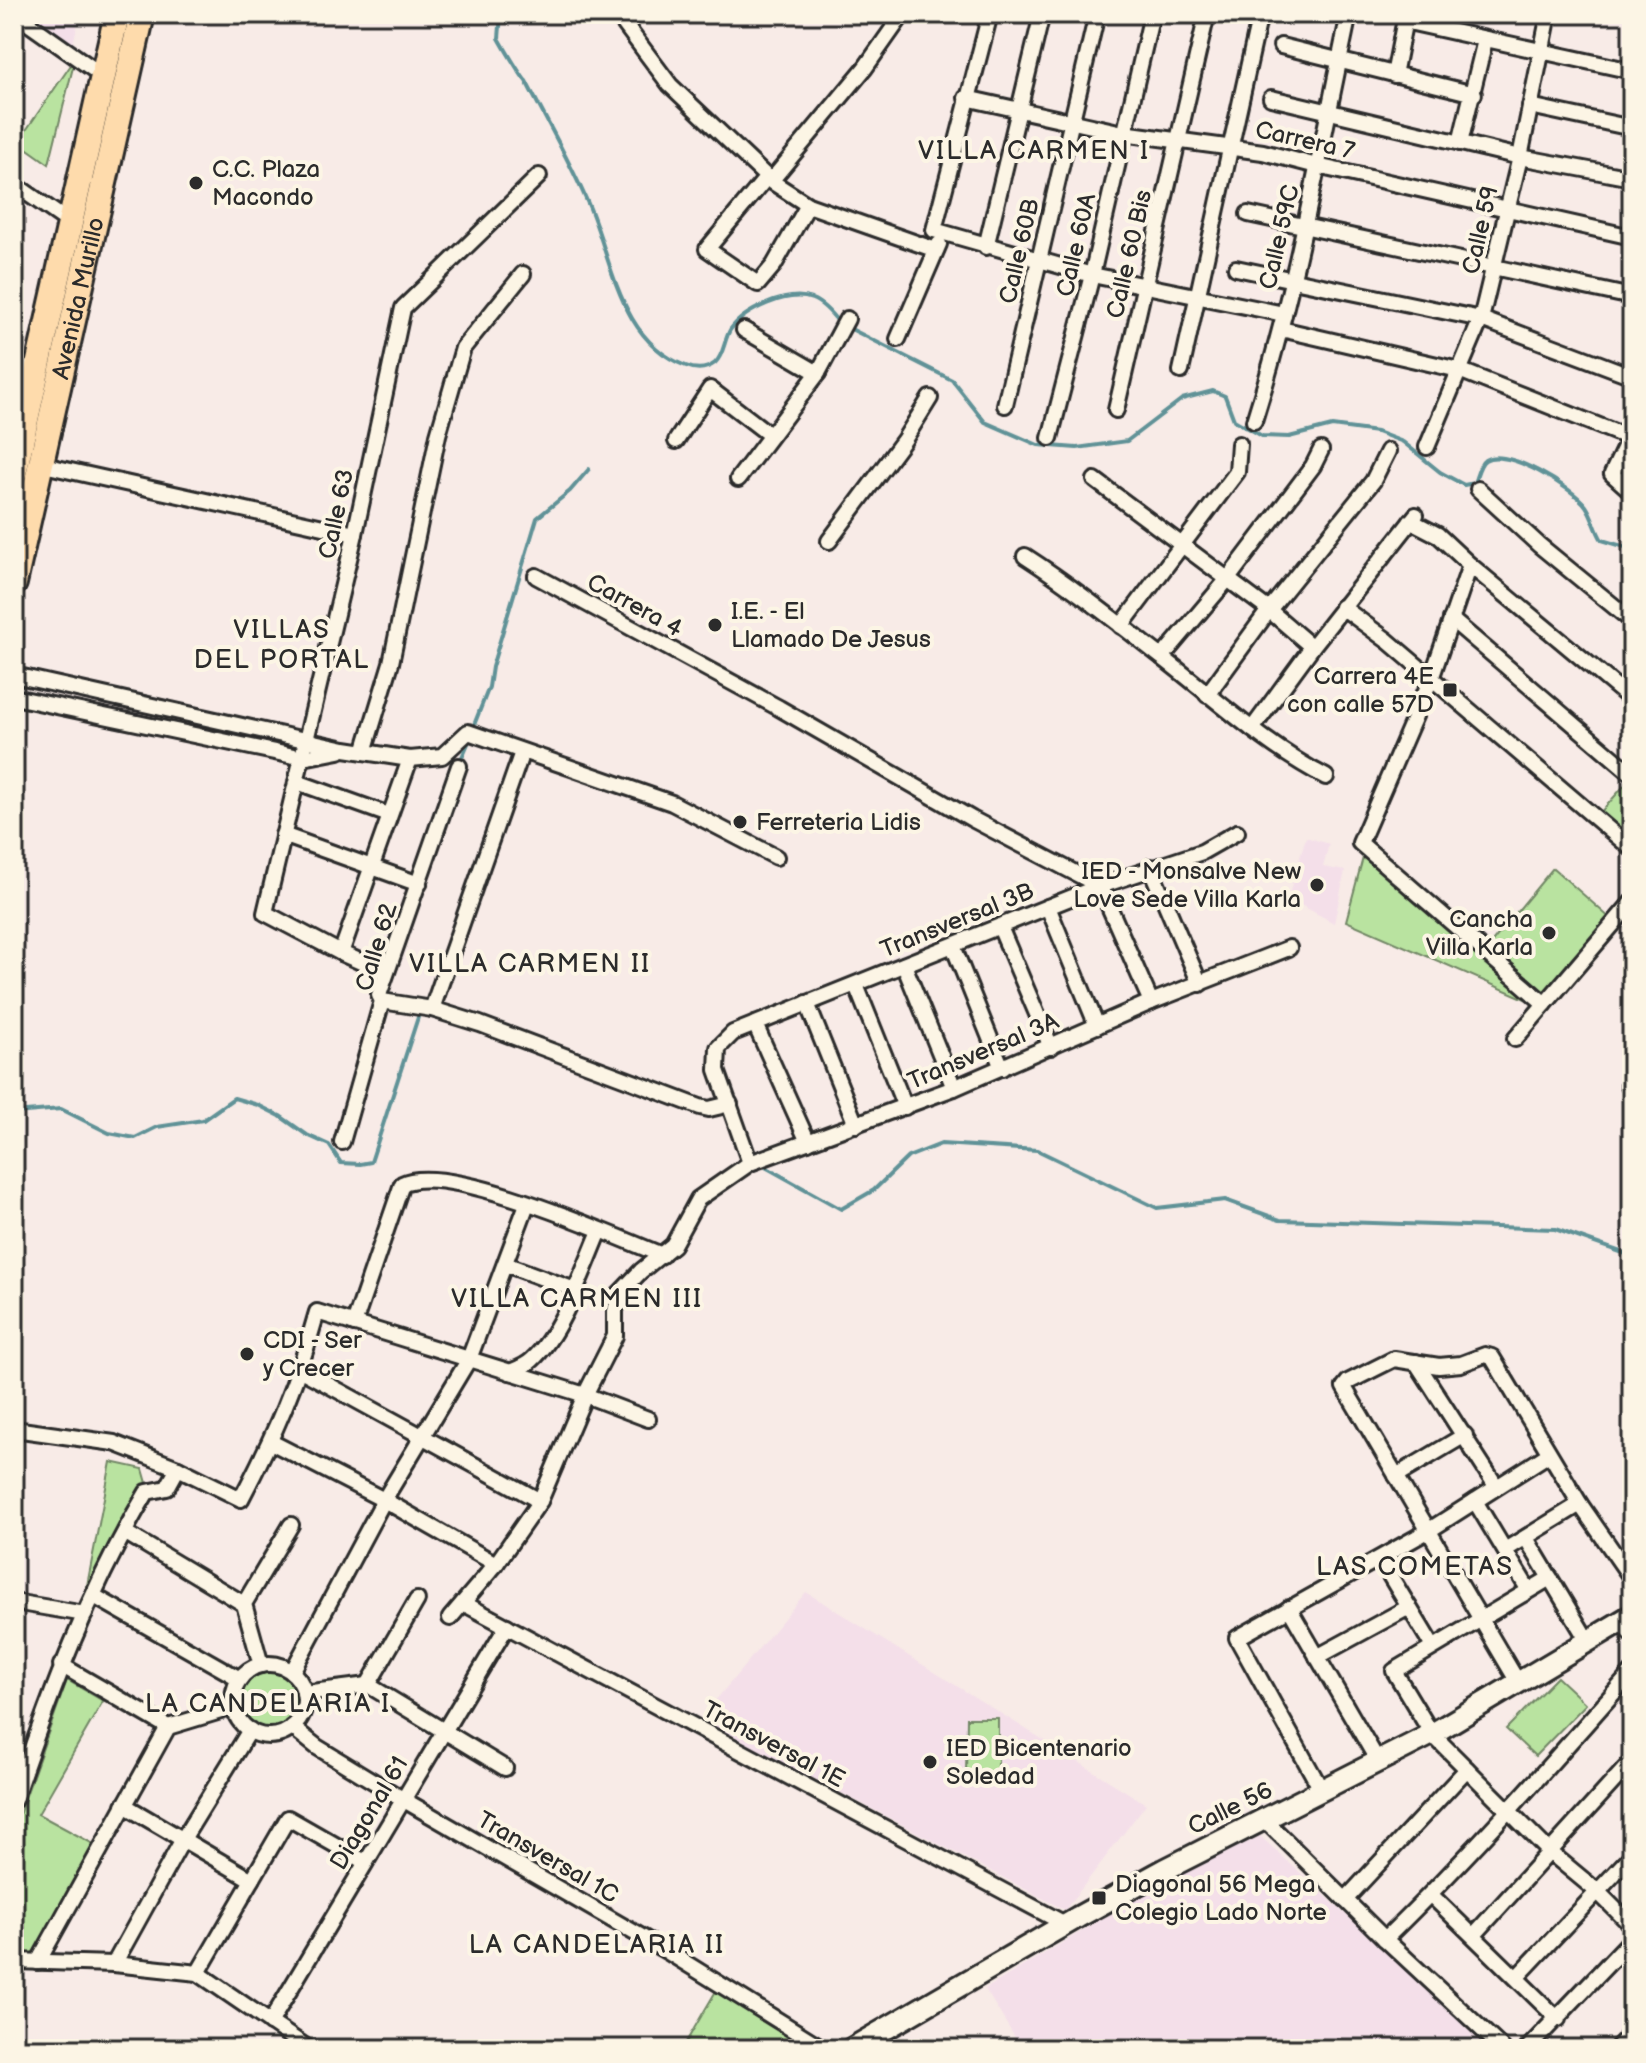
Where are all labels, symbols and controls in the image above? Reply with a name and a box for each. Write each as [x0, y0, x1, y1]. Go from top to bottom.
street label: Carrera 7 [1252, 115, 1358, 166]
district label: VILLA CARMEN I [918, 136, 1150, 167]
place label: C.C. Plaza Macondo [212, 155, 320, 212]
marker: C.C. Plaza Macondo [187, 174, 205, 192]
street label: Calle 59C [1253, 182, 1306, 292]
street label: Calle 59 [1456, 183, 1505, 277]
street label: Calle 60 Bis [1101, 187, 1158, 321]
street label: Calle 60A [1051, 190, 1103, 300]
street label: Calle 60B [993, 196, 1046, 307]
street label: Avenida Murillo [46, 214, 111, 382]
street label: Calle 63 [313, 466, 360, 562]
street label: Carrera 4 [582, 567, 688, 644]
place label: I.E. - El Llamado De Jesus [731, 597, 931, 654]
district label: VILLAS DEL PORTAL [194, 615, 370, 676]
marker: I.E. - El Llamado De Jesus [706, 616, 724, 634]
place label: Carrera 4E con calle 57D [1287, 662, 1434, 719]
marker: Carrera 4E con calle 57D [1441, 681, 1459, 699]
place label: Ferreteria Lidis [756, 808, 921, 837]
marker: Ferreteria Lidis [731, 813, 749, 831]
place label: IED - Monsalve New Love Sede Villa Karla [1073, 857, 1301, 914]
street label: Transversal 3B [876, 876, 1038, 964]
marker: IED - Monsalve New Love Sede Villa Karla [1308, 876, 1326, 894]
street label: Calle 62 [349, 900, 404, 995]
place label: Cancha Villa Karla [1426, 905, 1533, 962]
marker: Cancha Villa Karla [1540, 924, 1558, 942]
district label: VILLA CARMEN II [409, 949, 651, 980]
street label: Transversal 3A [903, 1006, 1063, 1096]
district label: VILLA CARMEN III [451, 1284, 703, 1315]
place label: CDI - Ser y Crecer [262, 1326, 362, 1383]
marker: CDI - Ser y Crecer [238, 1345, 256, 1363]
district label: LAS COMETAS [1316, 1552, 1514, 1583]
district label: LA CANDELARIA I [145, 1689, 391, 1720]
street label: Transversal 1E [698, 1695, 850, 1794]
place label: IED Bicentenario Soledad [946, 1734, 1132, 1791]
street label: Diagonal 61 [324, 1751, 415, 1875]
marker: IED Bicentenario Soledad [921, 1753, 939, 1771]
street label: Calle 56 [1183, 1776, 1277, 1841]
street label: Transversal 1C [472, 1805, 624, 1910]
place label: Diagonal 56 Mega Colegio Lado Norte [1115, 1870, 1327, 1927]
marker: Diagonal 56 Mega Colegio Lado Norte [1090, 1889, 1108, 1907]
district label: LA CANDELARIA II [469, 1930, 725, 1961]

